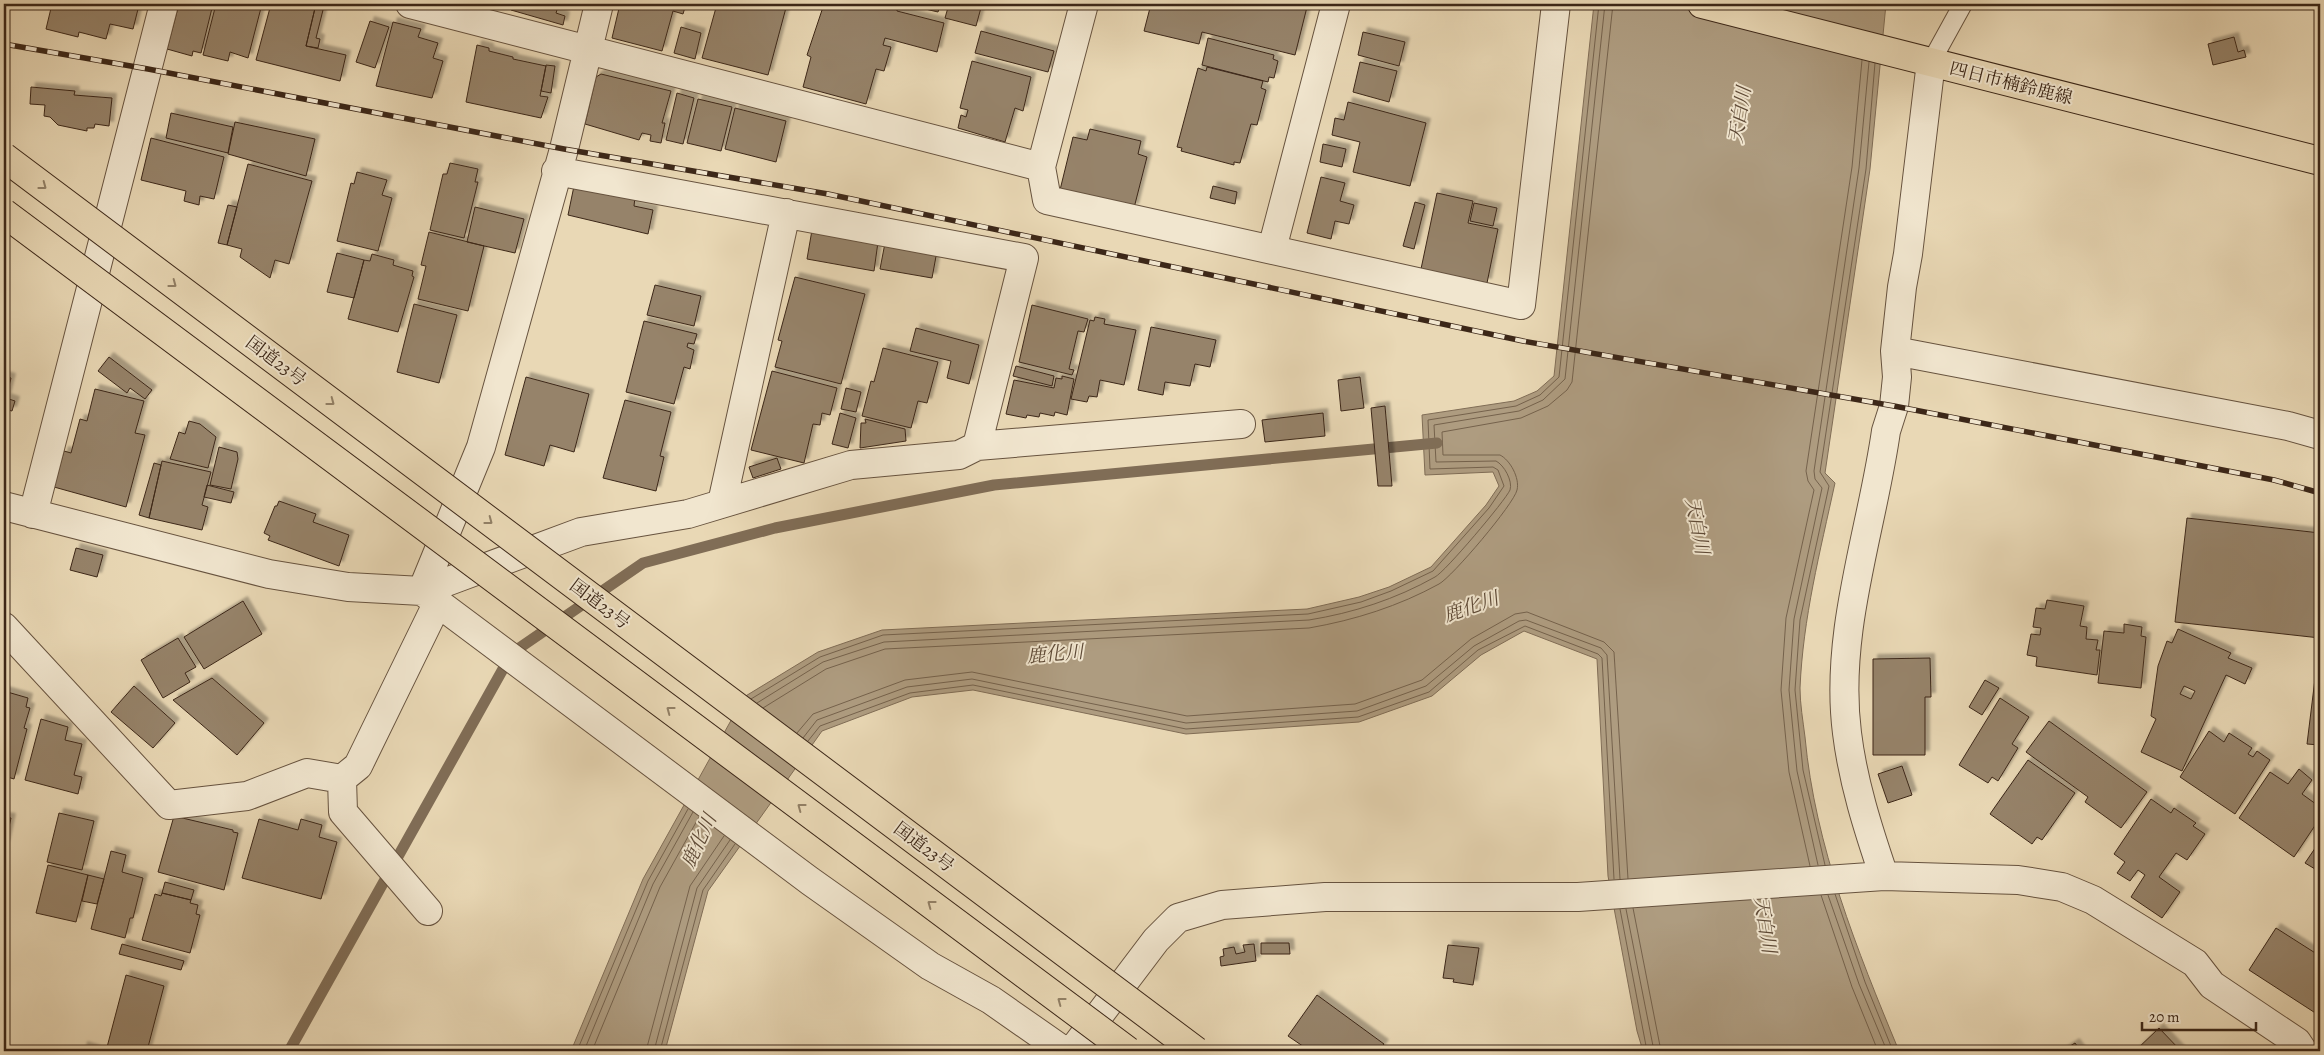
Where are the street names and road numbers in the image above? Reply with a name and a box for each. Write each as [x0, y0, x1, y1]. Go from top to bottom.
street label: 四日市楠鈴鹿線 [1947, 56, 2075, 110]
street label: 国道23号 [241, 330, 311, 392]
street label: 国道23号 [565, 573, 635, 635]
street label: 国道23号 [889, 816, 959, 878]

